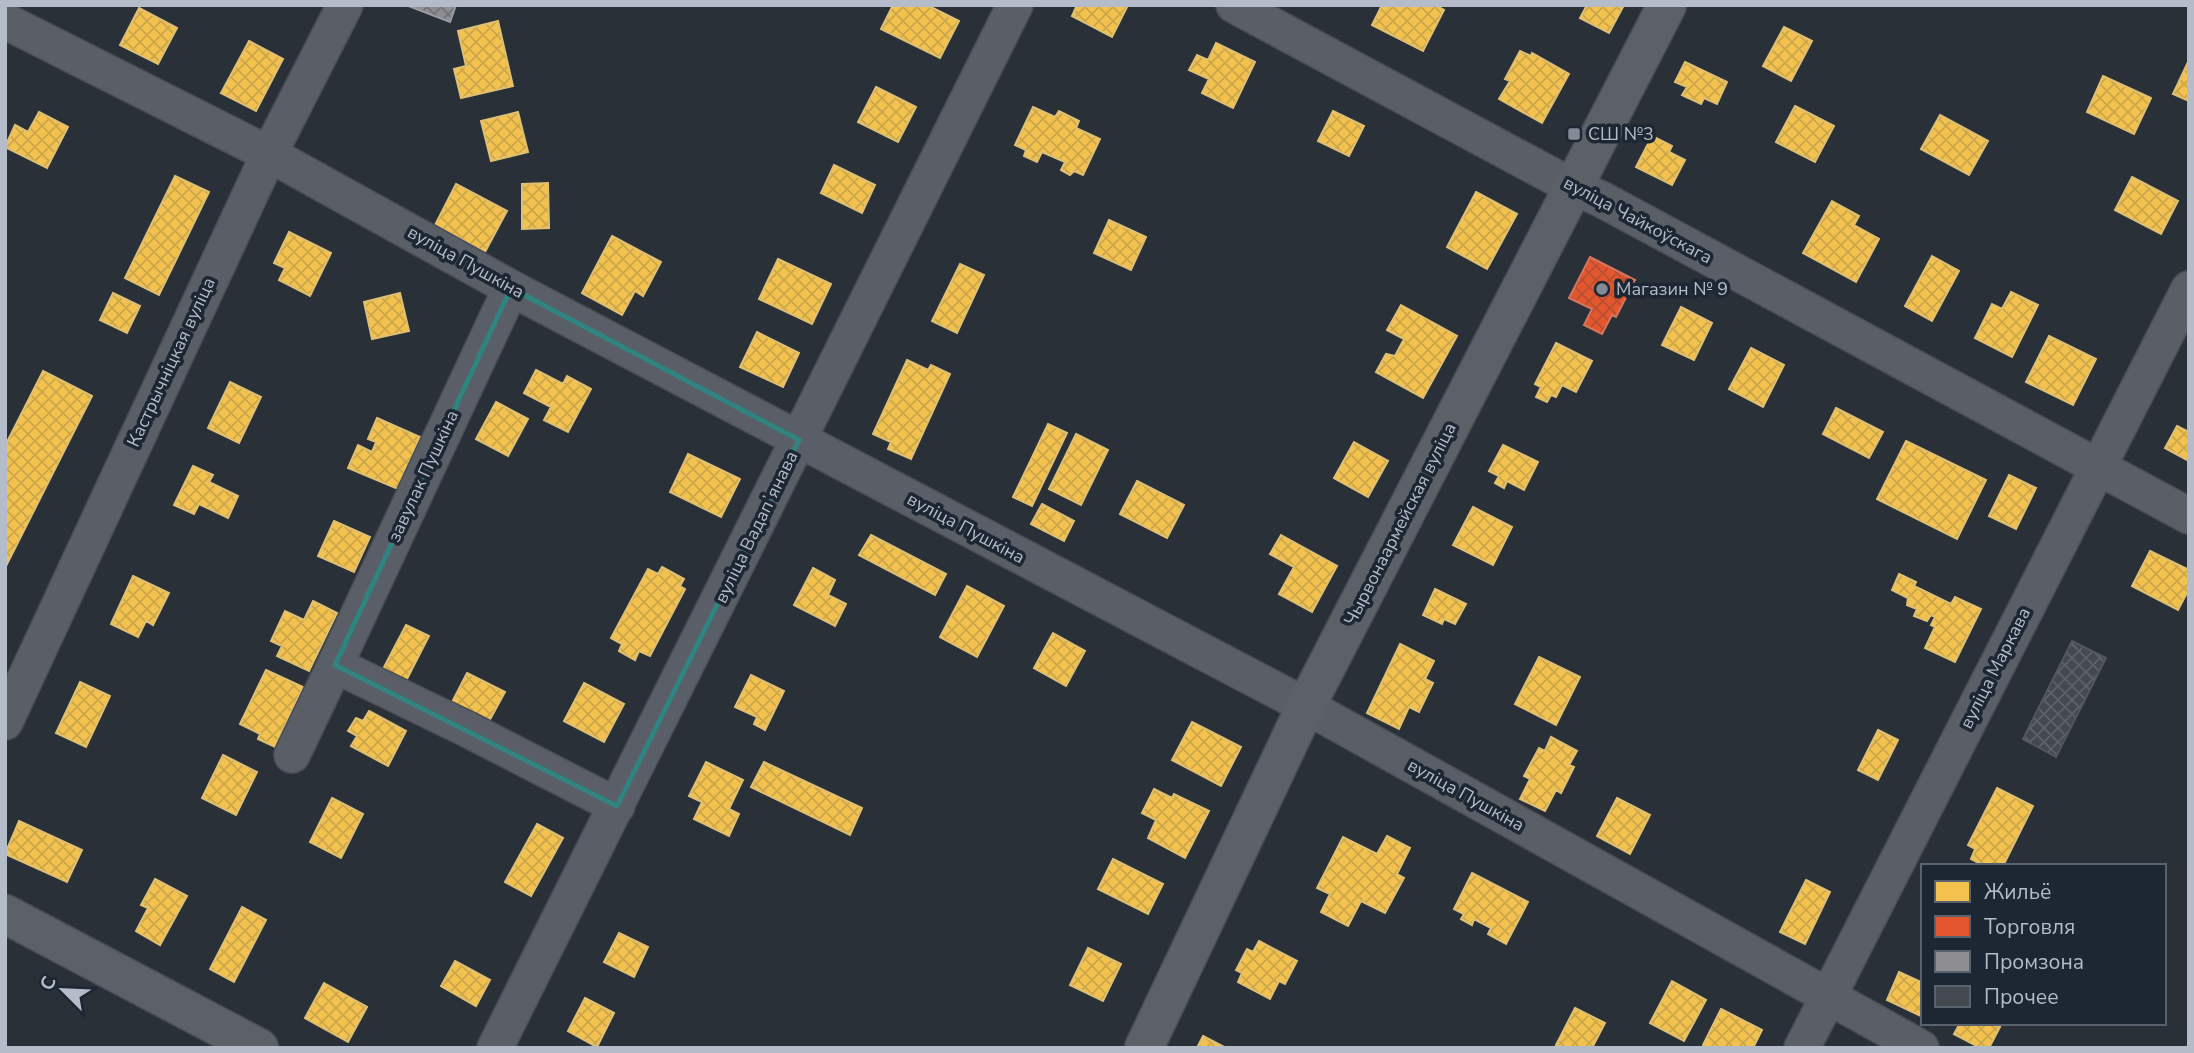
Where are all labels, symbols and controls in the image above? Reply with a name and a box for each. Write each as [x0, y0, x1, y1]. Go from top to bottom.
place label: СШ №3 [1588, 122, 1654, 146]
marker: СШ №3 [1566, 126, 1582, 142]
street label: вуліца Чайкоўскага [1560, 171, 1716, 269]
street label: вуліца Пушкіна [403, 220, 529, 304]
street label: Кастрычніцкая вуліца [121, 273, 221, 451]
place label: Магазин № 9 [1616, 277, 1728, 301]
marker: Магазин № 9 [1594, 281, 1610, 297]
street label: завулак Пушкіна [382, 406, 464, 546]
street label: Чырвонаармейская вуліца [1338, 418, 1462, 630]
street label: вуліца Вадапʼянава [709, 447, 803, 607]
street label: вуліца Пушкіна [903, 487, 1029, 569]
street label: вуліца Маркава [1954, 603, 2036, 733]
street label: вуліца Пушкіна [1403, 753, 1529, 837]
legend [1921, 864, 2166, 1025]
text: Жильё [1984, 878, 2051, 906]
text: Торговля [1984, 913, 2075, 941]
text: Промзона [1984, 948, 2084, 976]
north arrow [28, 955, 98, 1025]
text: С [34, 972, 63, 995]
text: Прочее [1984, 983, 2059, 1011]

